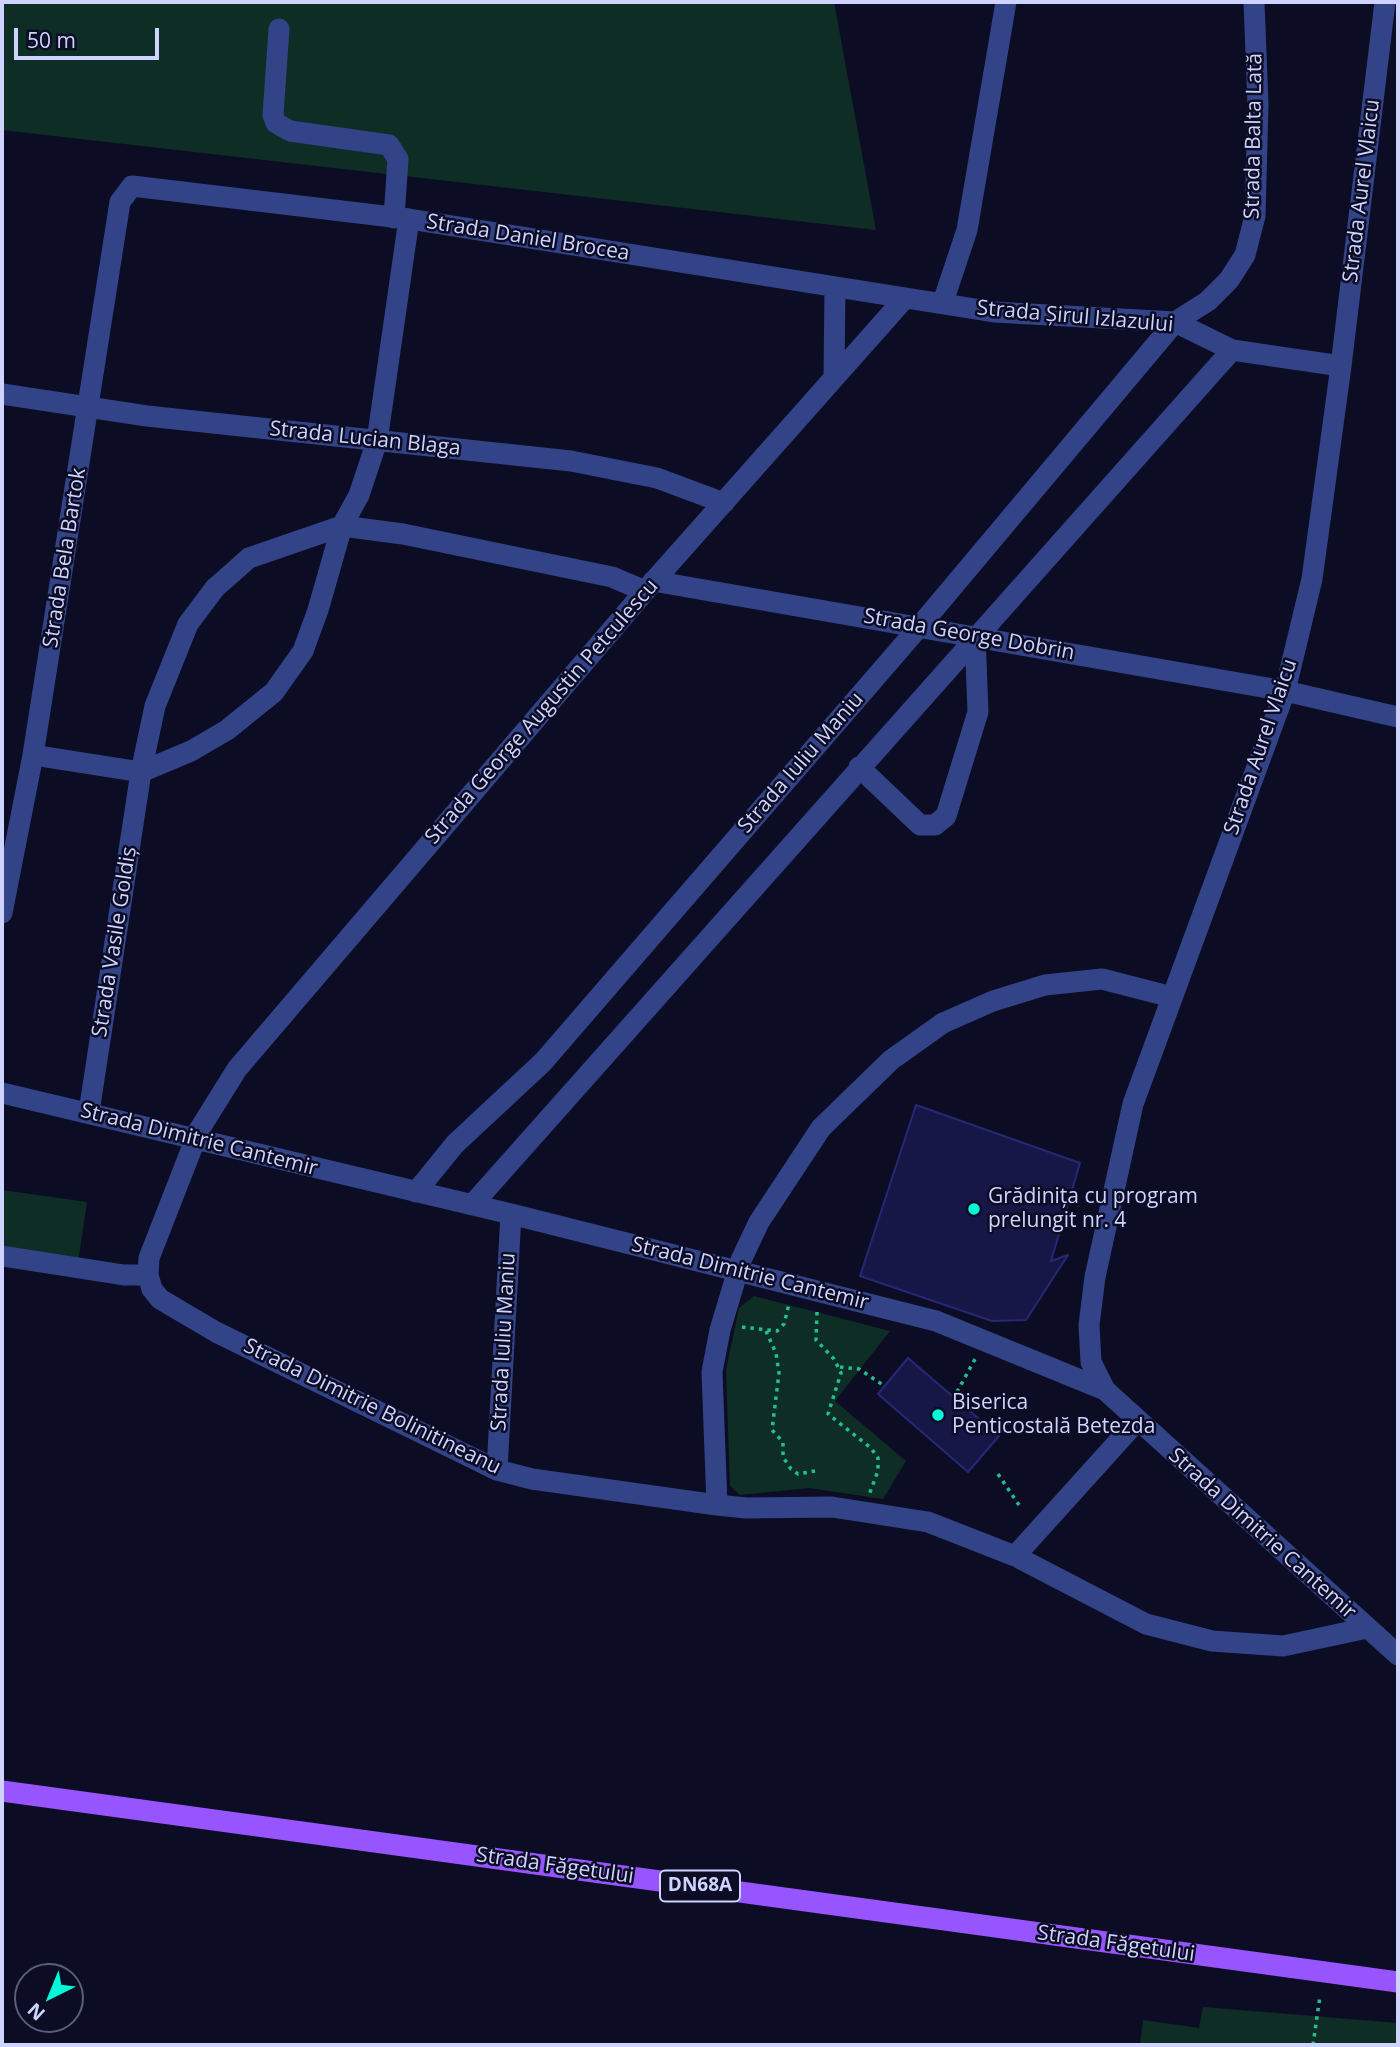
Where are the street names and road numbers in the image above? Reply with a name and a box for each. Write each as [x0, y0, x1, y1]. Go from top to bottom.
street label: Strada Balta Lată [1240, 53, 1268, 219]
street label: Strada Aurel Vlaicu [1338, 98, 1386, 284]
street label: Strada Daniel Brocea [425, 210, 631, 266]
street label: Strada Șirul Izlazului [976, 296, 1174, 338]
street label: Strada Lucian Blaga [268, 416, 462, 462]
street label: Strada Bela Bartok [38, 466, 92, 650]
street label: Strada George Augustin Petculescu [420, 574, 664, 850]
street label: Strada George Dobrin [862, 604, 1076, 666]
street label: Strada Aurel Vlaicu [1219, 656, 1303, 838]
street label: Strada Iuliu Maniu [733, 687, 869, 839]
street label: Strada Vasile Goldiș [87, 845, 143, 1039]
street label: Strada Dimitrie Cantemir [78, 1098, 320, 1182]
street label: Strada Dimitrie Cantemir [629, 1232, 871, 1316]
street label: Strada Iuliu Maniu [487, 1252, 521, 1432]
street label: Strada Dimitrie Bolinitineanu [239, 1334, 505, 1480]
street label: Strada Dimitrie Cantemir [1163, 1443, 1361, 1625]
street label: Strada Făgetului [475, 1842, 635, 1890]
road number: DN68A [660, 1870, 740, 1902]
street label: Strada Făgetului [1036, 1920, 1196, 1968]

